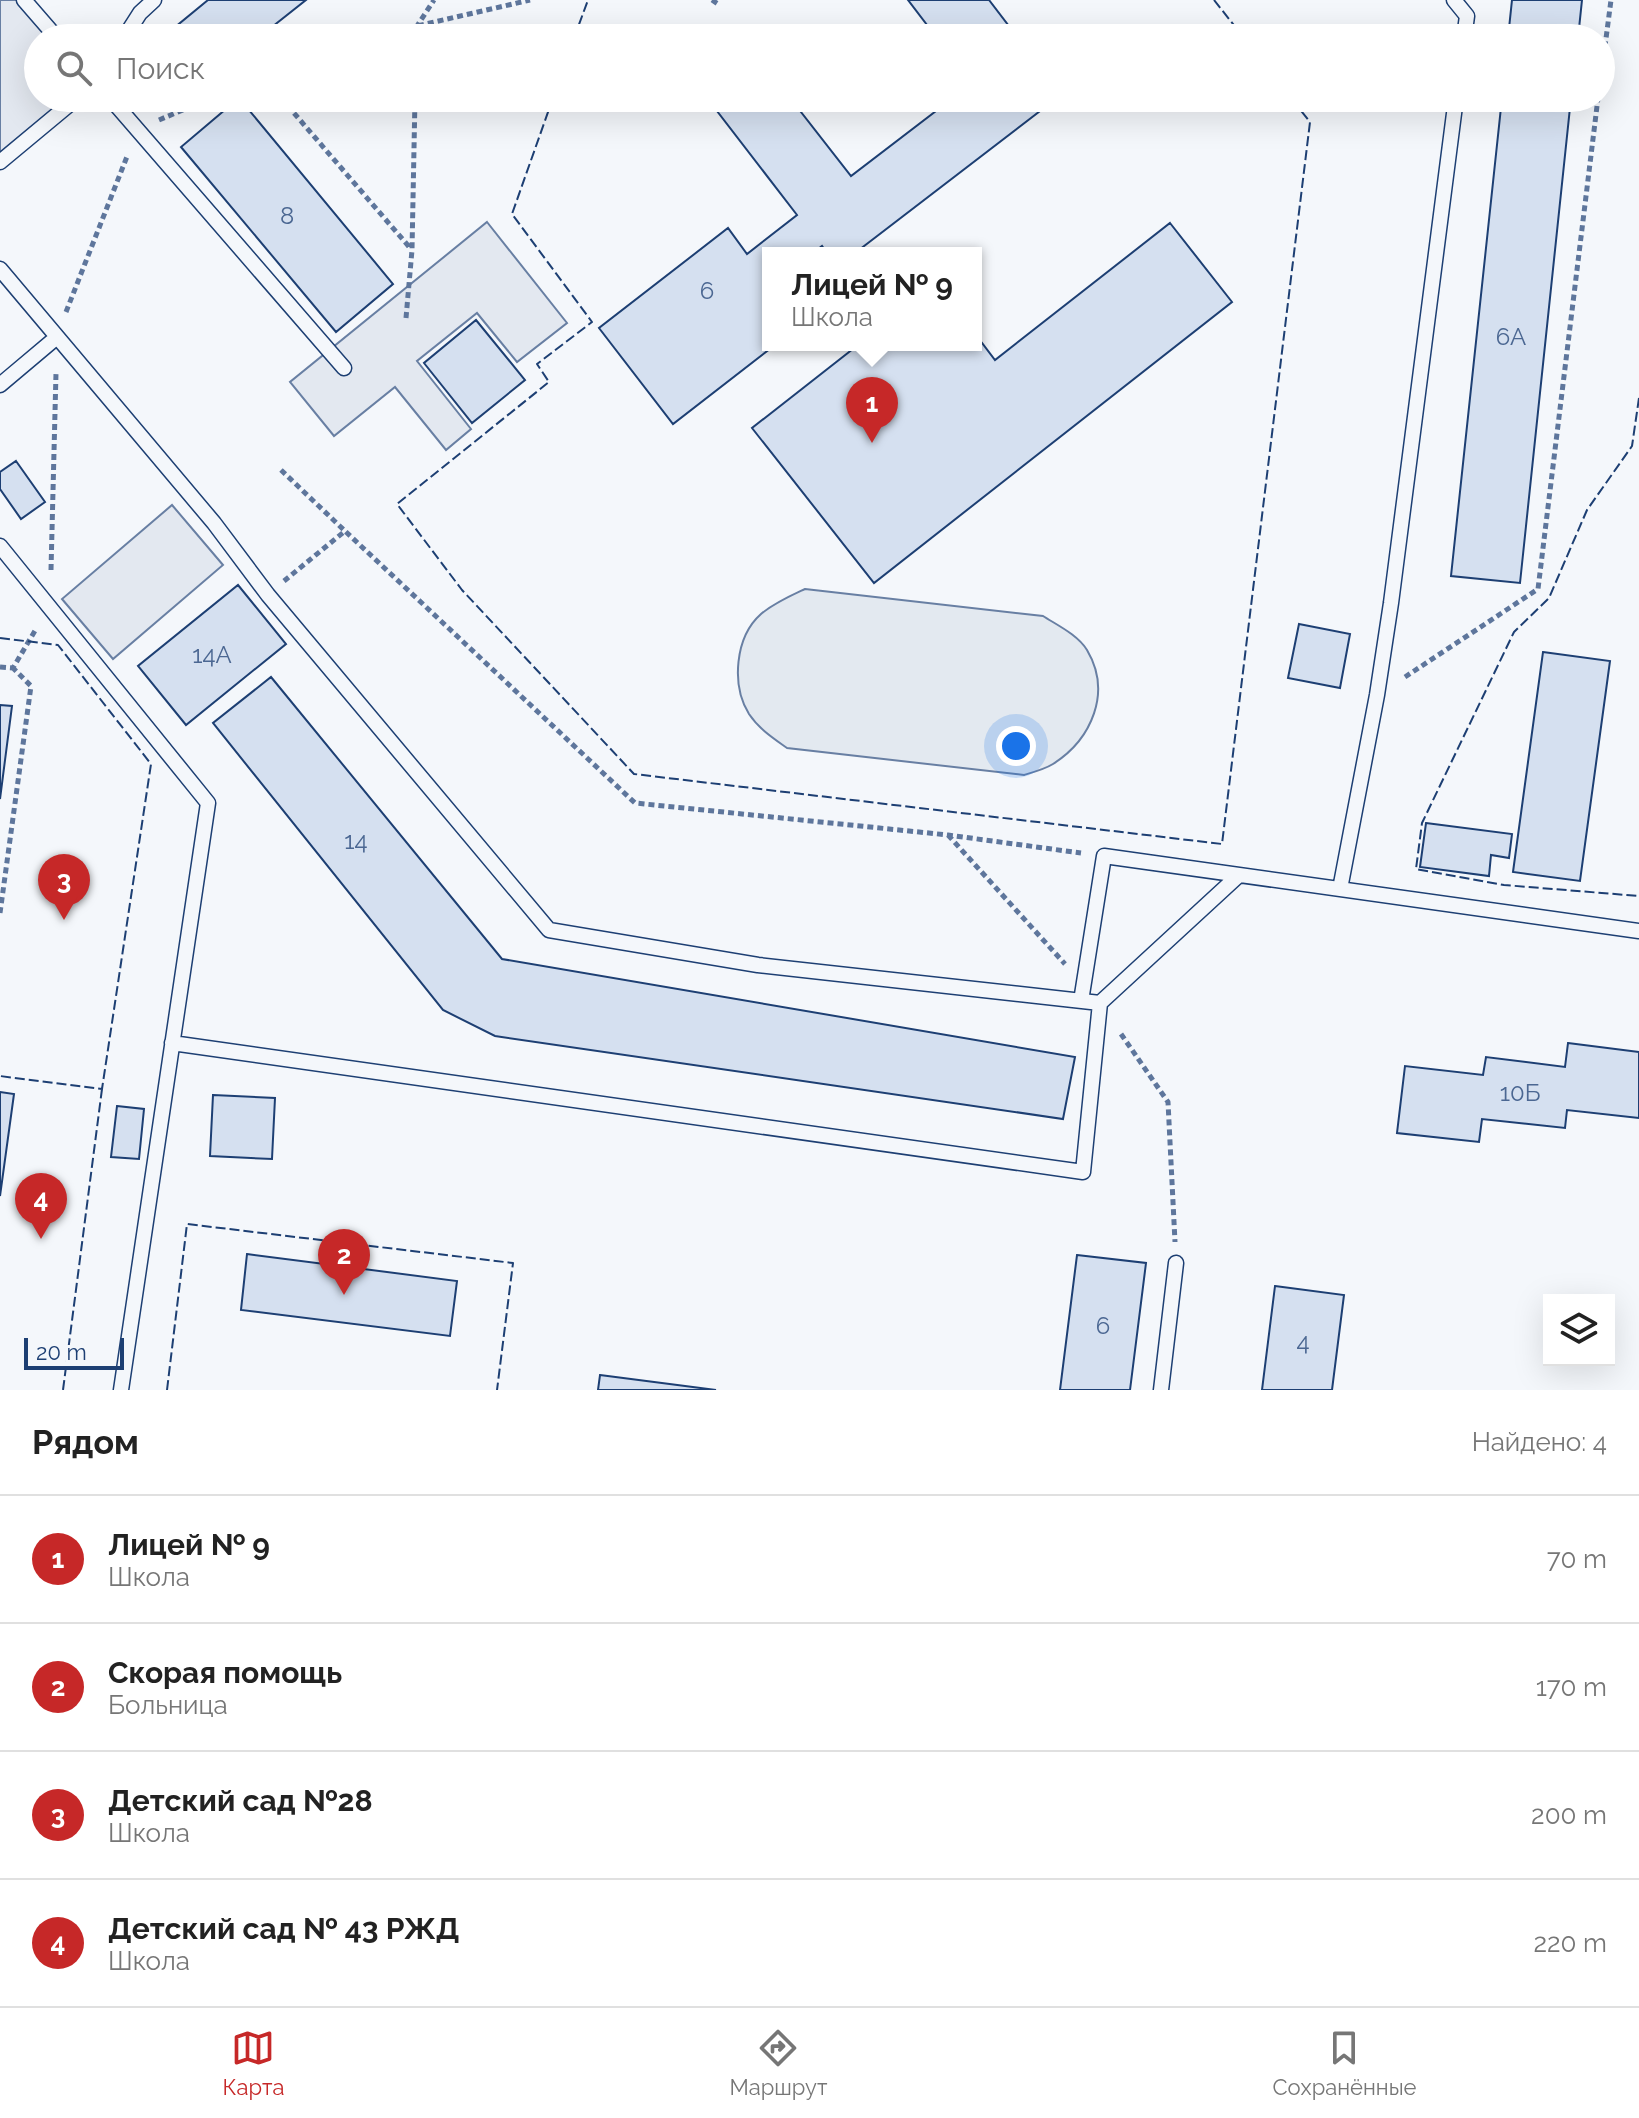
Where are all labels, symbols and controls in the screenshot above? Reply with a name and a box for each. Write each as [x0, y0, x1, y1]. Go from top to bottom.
search box [24, 24, 1615, 112]
icon: search [52, 46, 96, 90]
text: Поиск [116, 51, 205, 86]
house number: 8 [280, 201, 294, 230]
popup [762, 247, 982, 351]
text: Лицей № 9 [791, 267, 953, 302]
house number: 6 [700, 276, 714, 305]
text: Школа [791, 302, 873, 332]
house number: 6А [1496, 322, 1526, 351]
pin: 1 [846, 377, 898, 443]
house number: 14А [192, 640, 232, 669]
your location [996, 726, 1036, 766]
house number: 14 [344, 826, 368, 855]
pin: 3 [38, 854, 90, 920]
house number: 10Б [1500, 1078, 1540, 1107]
pin: 4 [15, 1173, 67, 1239]
pin: 2 [318, 1229, 370, 1295]
map controls [1543, 1294, 1615, 1366]
button: layers [1543, 1294, 1615, 1366]
house number: 6 [1096, 1311, 1110, 1340]
house number: 4 [1296, 1327, 1310, 1356]
scale bar [24, 1334, 124, 1370]
text: 20 m [36, 1339, 87, 1365]
text: Рядом [32, 1422, 139, 1462]
text: Найдено: 4 [1472, 1427, 1607, 1457]
text: Лицей № 9 [108, 1527, 270, 1562]
text: 1 [52, 1544, 64, 1574]
text: 70 m [1547, 1544, 1607, 1574]
text: Школа [108, 1562, 190, 1592]
text: Скорая помощь [108, 1655, 342, 1690]
text: 2 [51, 1672, 65, 1702]
text: 170 m [1536, 1672, 1607, 1702]
text: Больница [108, 1690, 228, 1720]
text: Детский сад №28 [108, 1783, 373, 1818]
text: 3 [51, 1800, 65, 1830]
text: 200 m [1531, 1800, 1607, 1830]
text: Школа [108, 1818, 190, 1848]
text: Детский сад № 43 РЖД [108, 1911, 460, 1946]
text: 4 [51, 1928, 65, 1958]
text: 220 m [1533, 1928, 1607, 1958]
text: Школа [108, 1946, 190, 1976]
tab: Карта [223, 2026, 284, 2100]
tab: Маршрут [729, 2026, 827, 2100]
tab: Сохранённые [1272, 2026, 1416, 2100]

